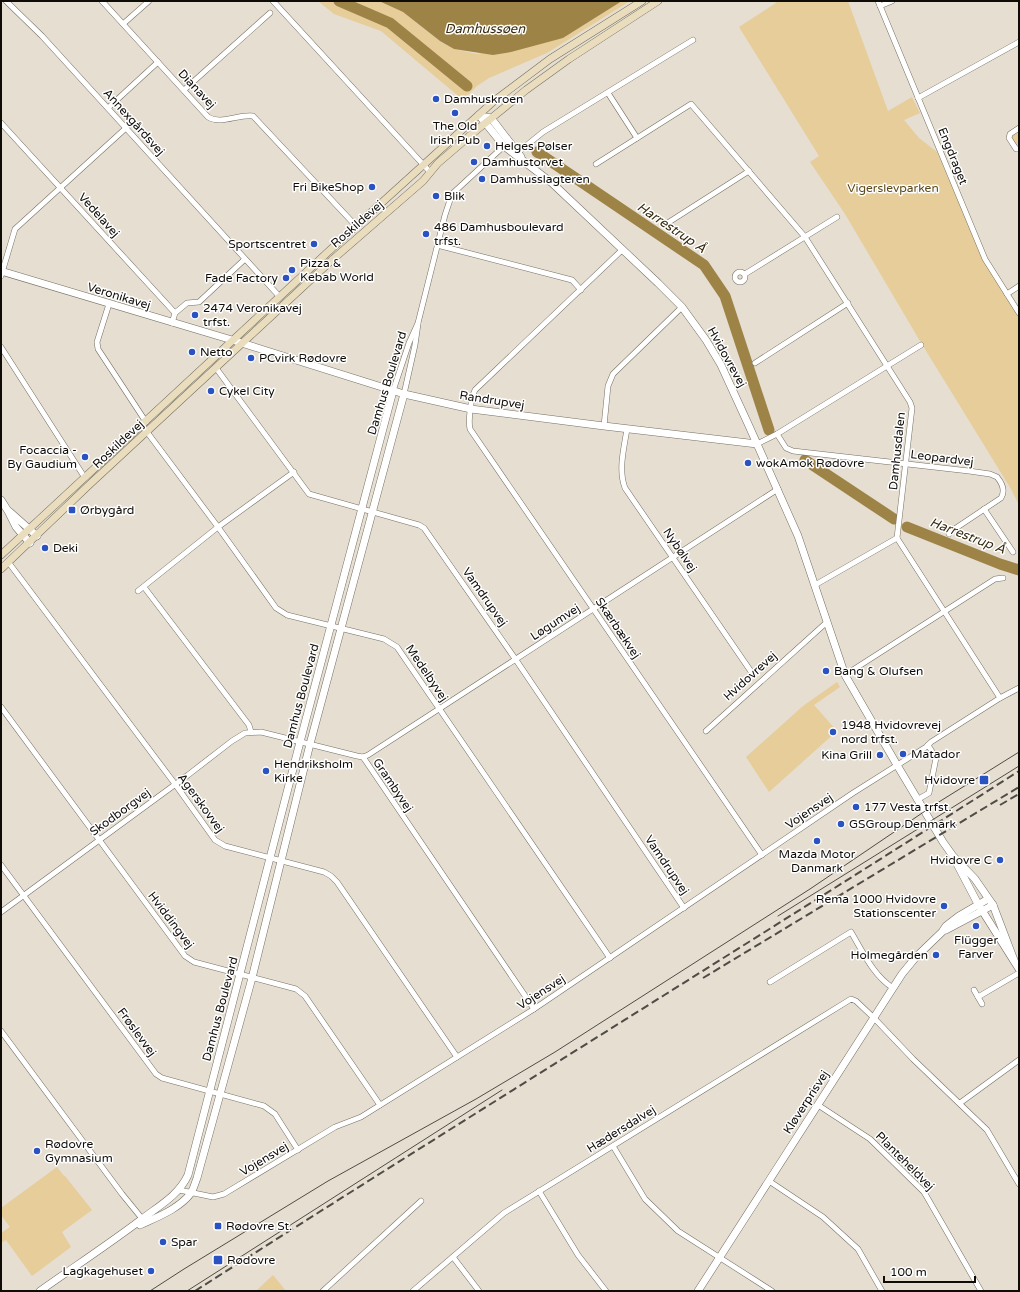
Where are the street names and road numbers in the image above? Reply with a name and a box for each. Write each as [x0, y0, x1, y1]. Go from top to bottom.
street label: Dianavej [175, 66, 219, 112]
street label: Annexgårdsvej [100, 86, 168, 158]
street label: Engdraget [935, 125, 971, 187]
street label: Vedelavej [76, 190, 122, 240]
street label: Roskildevej [328, 198, 386, 250]
street label: Veronikavej [86, 280, 152, 312]
street label: Hvidovrevej [705, 324, 749, 390]
street label: Damhus Boulevard [365, 329, 409, 437]
street label: Randrupvej [458, 388, 526, 412]
street label: Damhusdalen [886, 411, 908, 491]
street label: Roskildevej [90, 417, 146, 471]
street label: Leopardvej [910, 447, 974, 469]
street label: Nybølvej [660, 525, 700, 575]
street label: Vamdrupvej [460, 565, 510, 629]
street label: Skærbækvej [593, 595, 643, 661]
street label: Løgumvej [528, 601, 582, 643]
street label: Damhus Boulevard [280, 642, 322, 750]
street label: Medelbyvej [403, 642, 451, 704]
street label: Hvidovrevej [721, 648, 779, 704]
street label: Grambyvej [370, 756, 416, 814]
street label: Agerskovvej [175, 771, 227, 835]
street label: Skodborgvej [87, 785, 153, 839]
street label: Vojensvej [783, 790, 835, 832]
street label: Vamdrupvej [642, 833, 692, 897]
street label: Hviddingvej [145, 889, 197, 951]
street label: Damhus Boulevard [199, 955, 241, 1063]
street label: Vojensvej [515, 971, 567, 1013]
street label: Frøslevvej [115, 1005, 159, 1059]
street label: Kløverprisvej [780, 1068, 832, 1136]
street label: Hædersdalvej [584, 1102, 658, 1156]
street label: Planteheldvej [873, 1129, 937, 1193]
street label: Vojensvej [237, 1139, 291, 1179]

